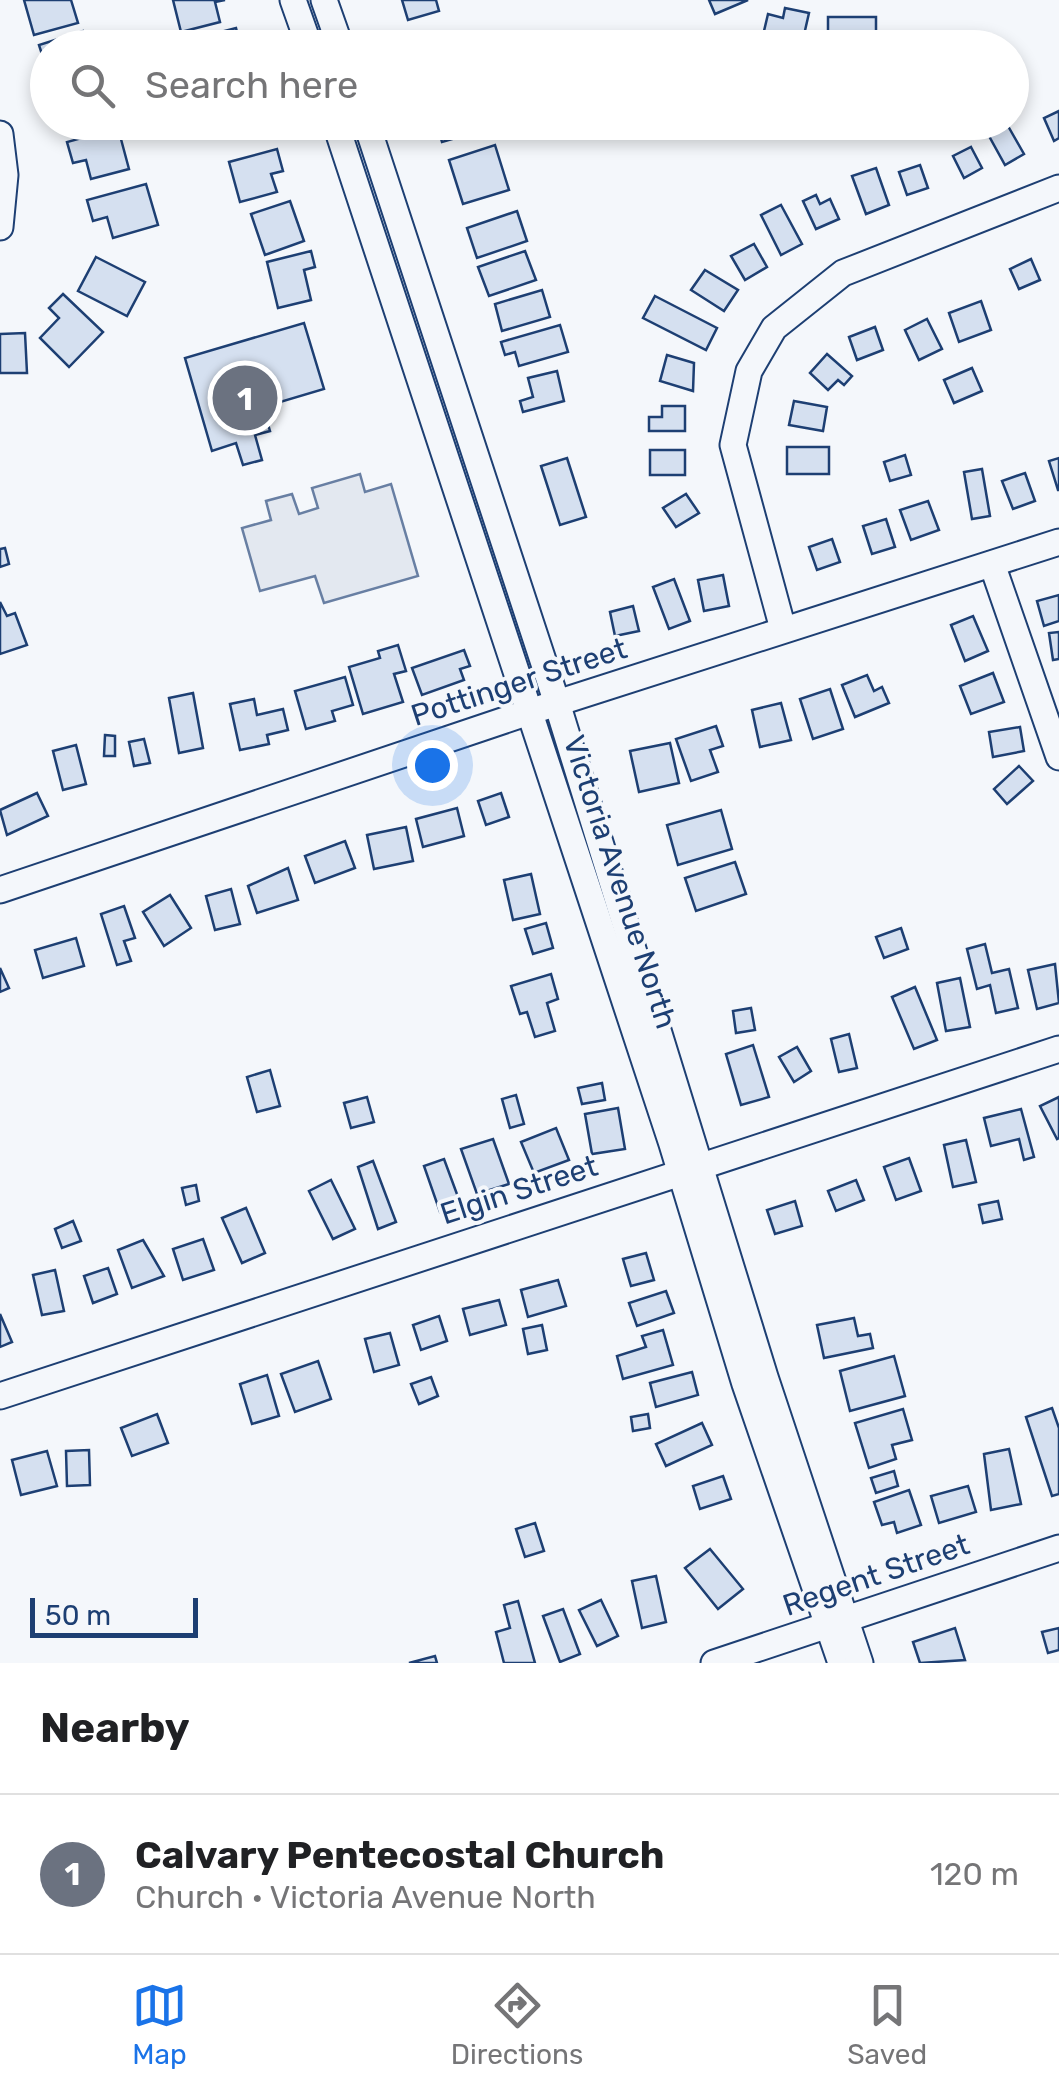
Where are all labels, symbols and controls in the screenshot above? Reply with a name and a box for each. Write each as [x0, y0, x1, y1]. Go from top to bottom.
search box [30, 30, 1029, 140]
icon: search [65, 58, 120, 113]
text: Search here [145, 62, 358, 108]
pin: 1 [212, 360, 278, 436]
street label: Pottinger Street [407, 630, 632, 734]
street label: Victoria Avenue North [556, 731, 684, 1033]
your location [407, 740, 458, 791]
street label: Elgin Street [436, 1148, 602, 1232]
street label: Regent Street [778, 1526, 974, 1624]
scale bar [30, 1593, 198, 1638]
text: 50 m [45, 1599, 111, 1632]
text: Nearby [40, 1703, 190, 1753]
text: Calvary Pentecostal Church [135, 1832, 664, 1878]
text: 1 [65, 1855, 80, 1893]
text: 120 m [930, 1855, 1019, 1893]
text: Church · Victoria Avenue North [135, 1878, 596, 1916]
tab: Map [132, 1978, 187, 2071]
tab: Directions [451, 1978, 583, 2071]
tab: Saved [847, 1978, 927, 2071]

